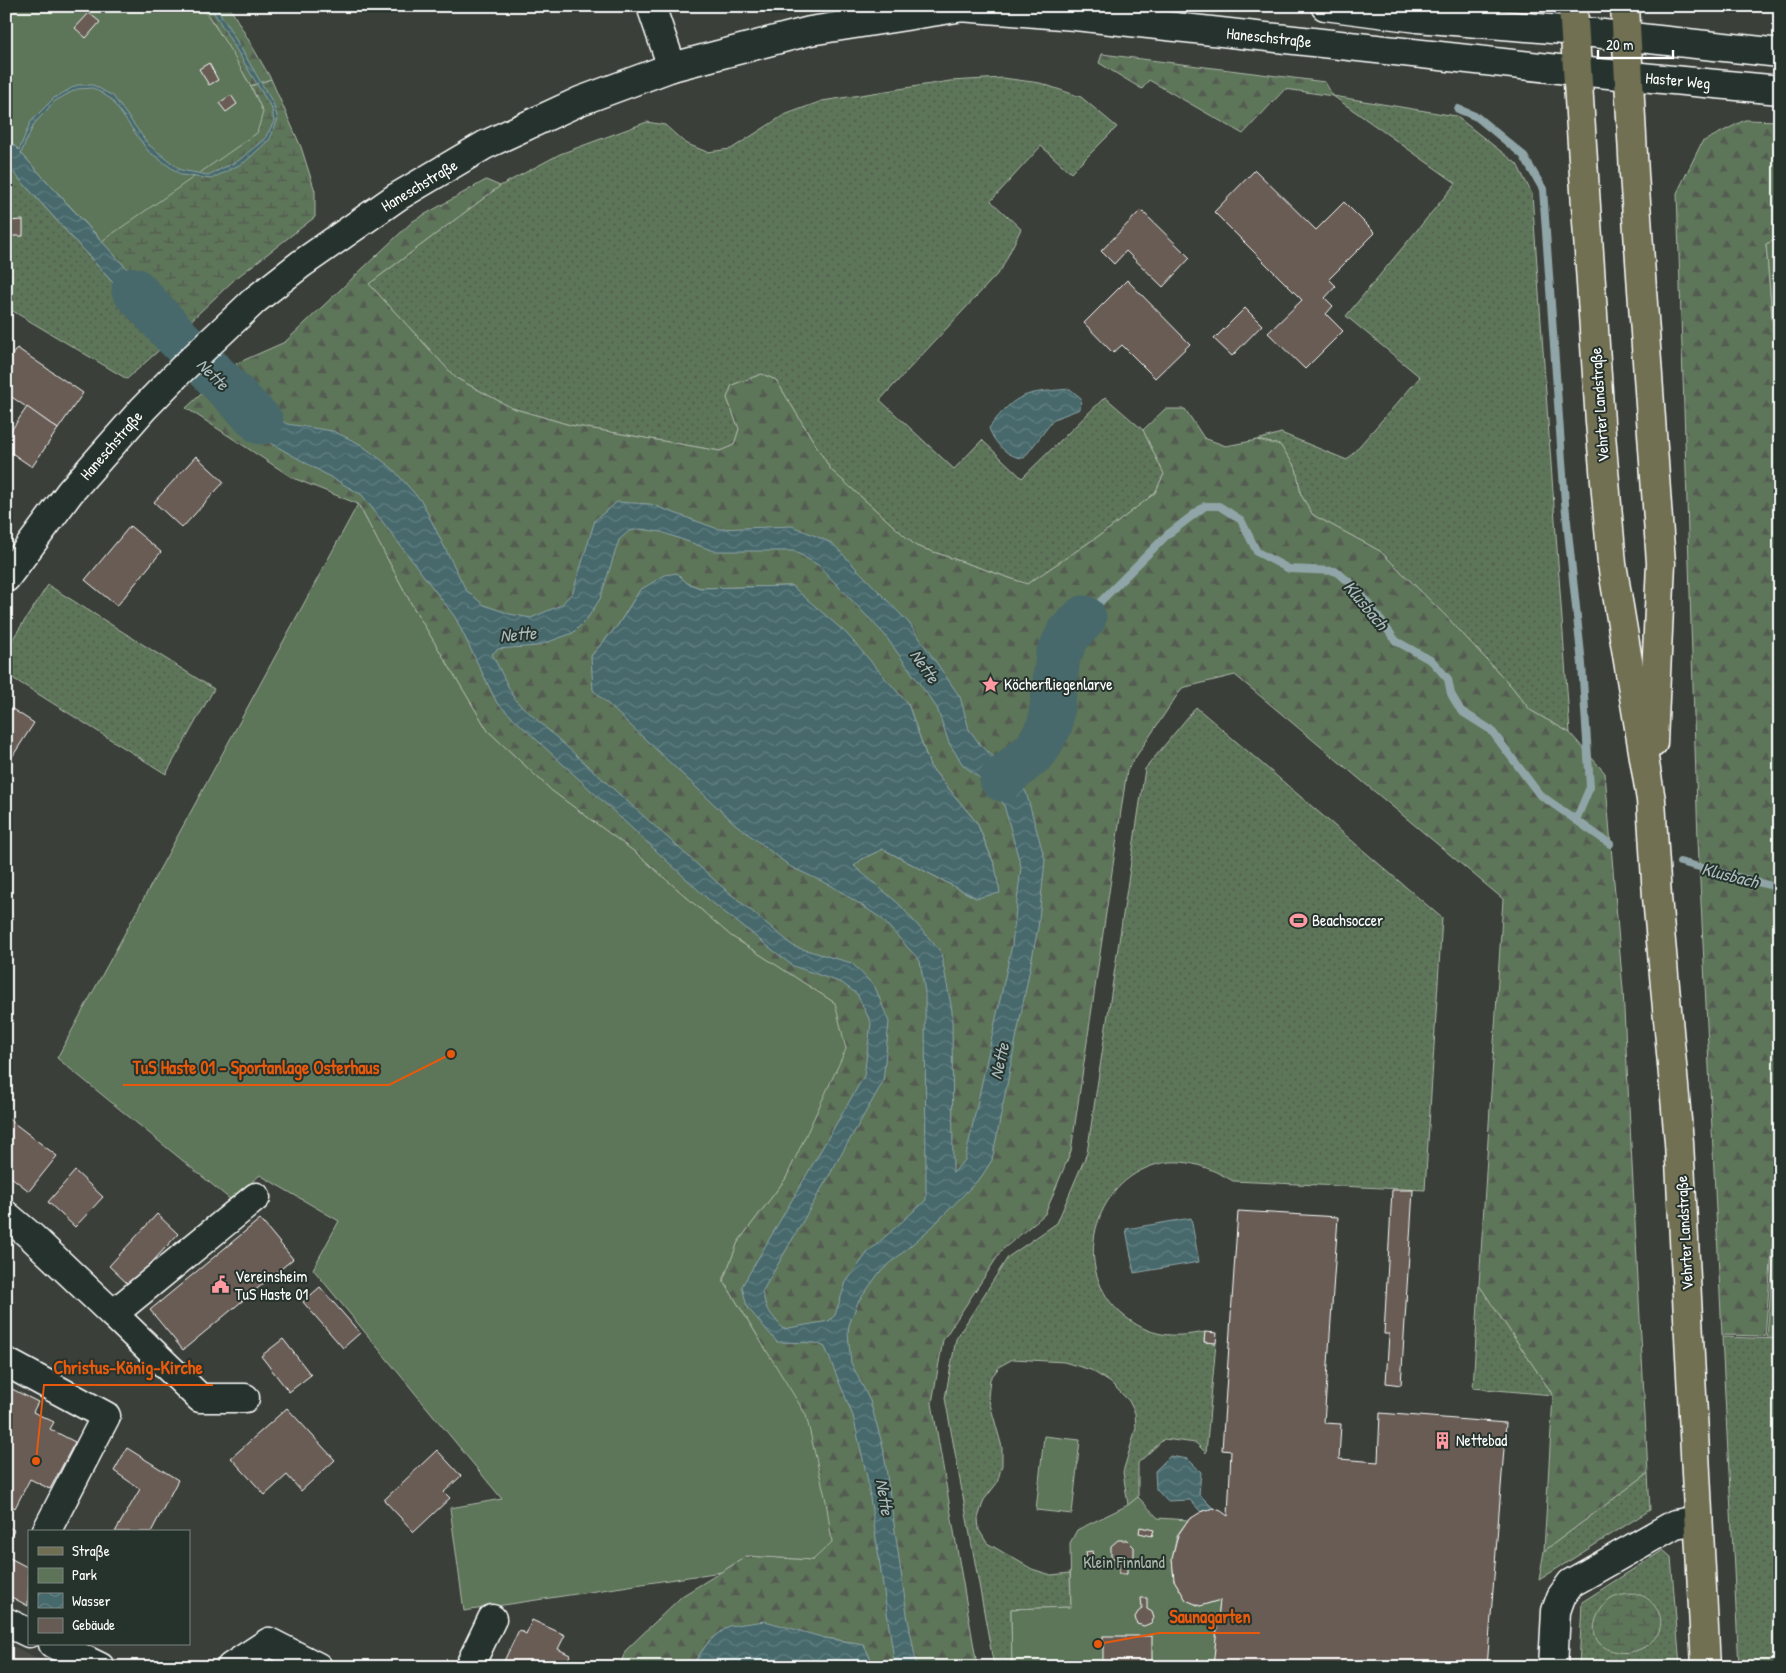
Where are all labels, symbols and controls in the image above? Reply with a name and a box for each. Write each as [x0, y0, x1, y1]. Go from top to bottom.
street label: Haneschstraße [1225, 22, 1313, 52]
scale bar [1598, 28, 1674, 60]
text: 20 m [1606, 34, 1633, 55]
street label: Haster Weg [1645, 66, 1711, 94]
street label: Haneschstraße [377, 153, 462, 216]
street label: Vehrter Landstraße [1584, 346, 1614, 463]
water label: Nette [191, 352, 235, 396]
street label: Haneschstraße [75, 405, 148, 484]
water label: Klusbach [1338, 575, 1395, 636]
water label: Nette [499, 620, 538, 648]
water label: Nette [904, 644, 946, 689]
place label: Köcherfliegenlarve [1004, 673, 1113, 695]
place icon: Köcherfliegenlarve [980, 674, 1000, 694]
water label: Klusbach [1699, 856, 1762, 894]
place label: Beachsoccer [1312, 909, 1383, 931]
sports icon: Beachsoccer [1288, 910, 1308, 930]
water label: Nette [983, 1040, 1015, 1081]
callout: TuS Haste 01 - Sportanlage Osterhaus [123, 1052, 389, 1085]
text: TuS Haste 01 - Sportanlage Osterhaus [132, 1055, 379, 1081]
street label: Vehrter Landstraße [1670, 1175, 1698, 1291]
place label: Vereinsheim TuS Haste 01 [235, 1265, 309, 1305]
public building icon: Vereinsheim TuS Haste 01 [211, 1275, 231, 1295]
callout: Christus-König-Kirche [44, 1352, 213, 1385]
text: Christus-König-Kirche [53, 1355, 203, 1381]
place label: Nettebad [1456, 1429, 1507, 1451]
building icon: Nettebad [1432, 1430, 1452, 1450]
water label: Nette [870, 1477, 900, 1518]
legend [28, 1530, 190, 1646]
text: Straße [72, 1540, 110, 1561]
park label: Klein Finnland [1083, 1551, 1165, 1573]
text: Park [72, 1564, 97, 1585]
text: Wasser [72, 1590, 111, 1611]
callout: Saunagarten [1159, 1600, 1260, 1633]
text: Saunagarten [1169, 1604, 1251, 1630]
text: Gebäude [72, 1614, 115, 1635]

